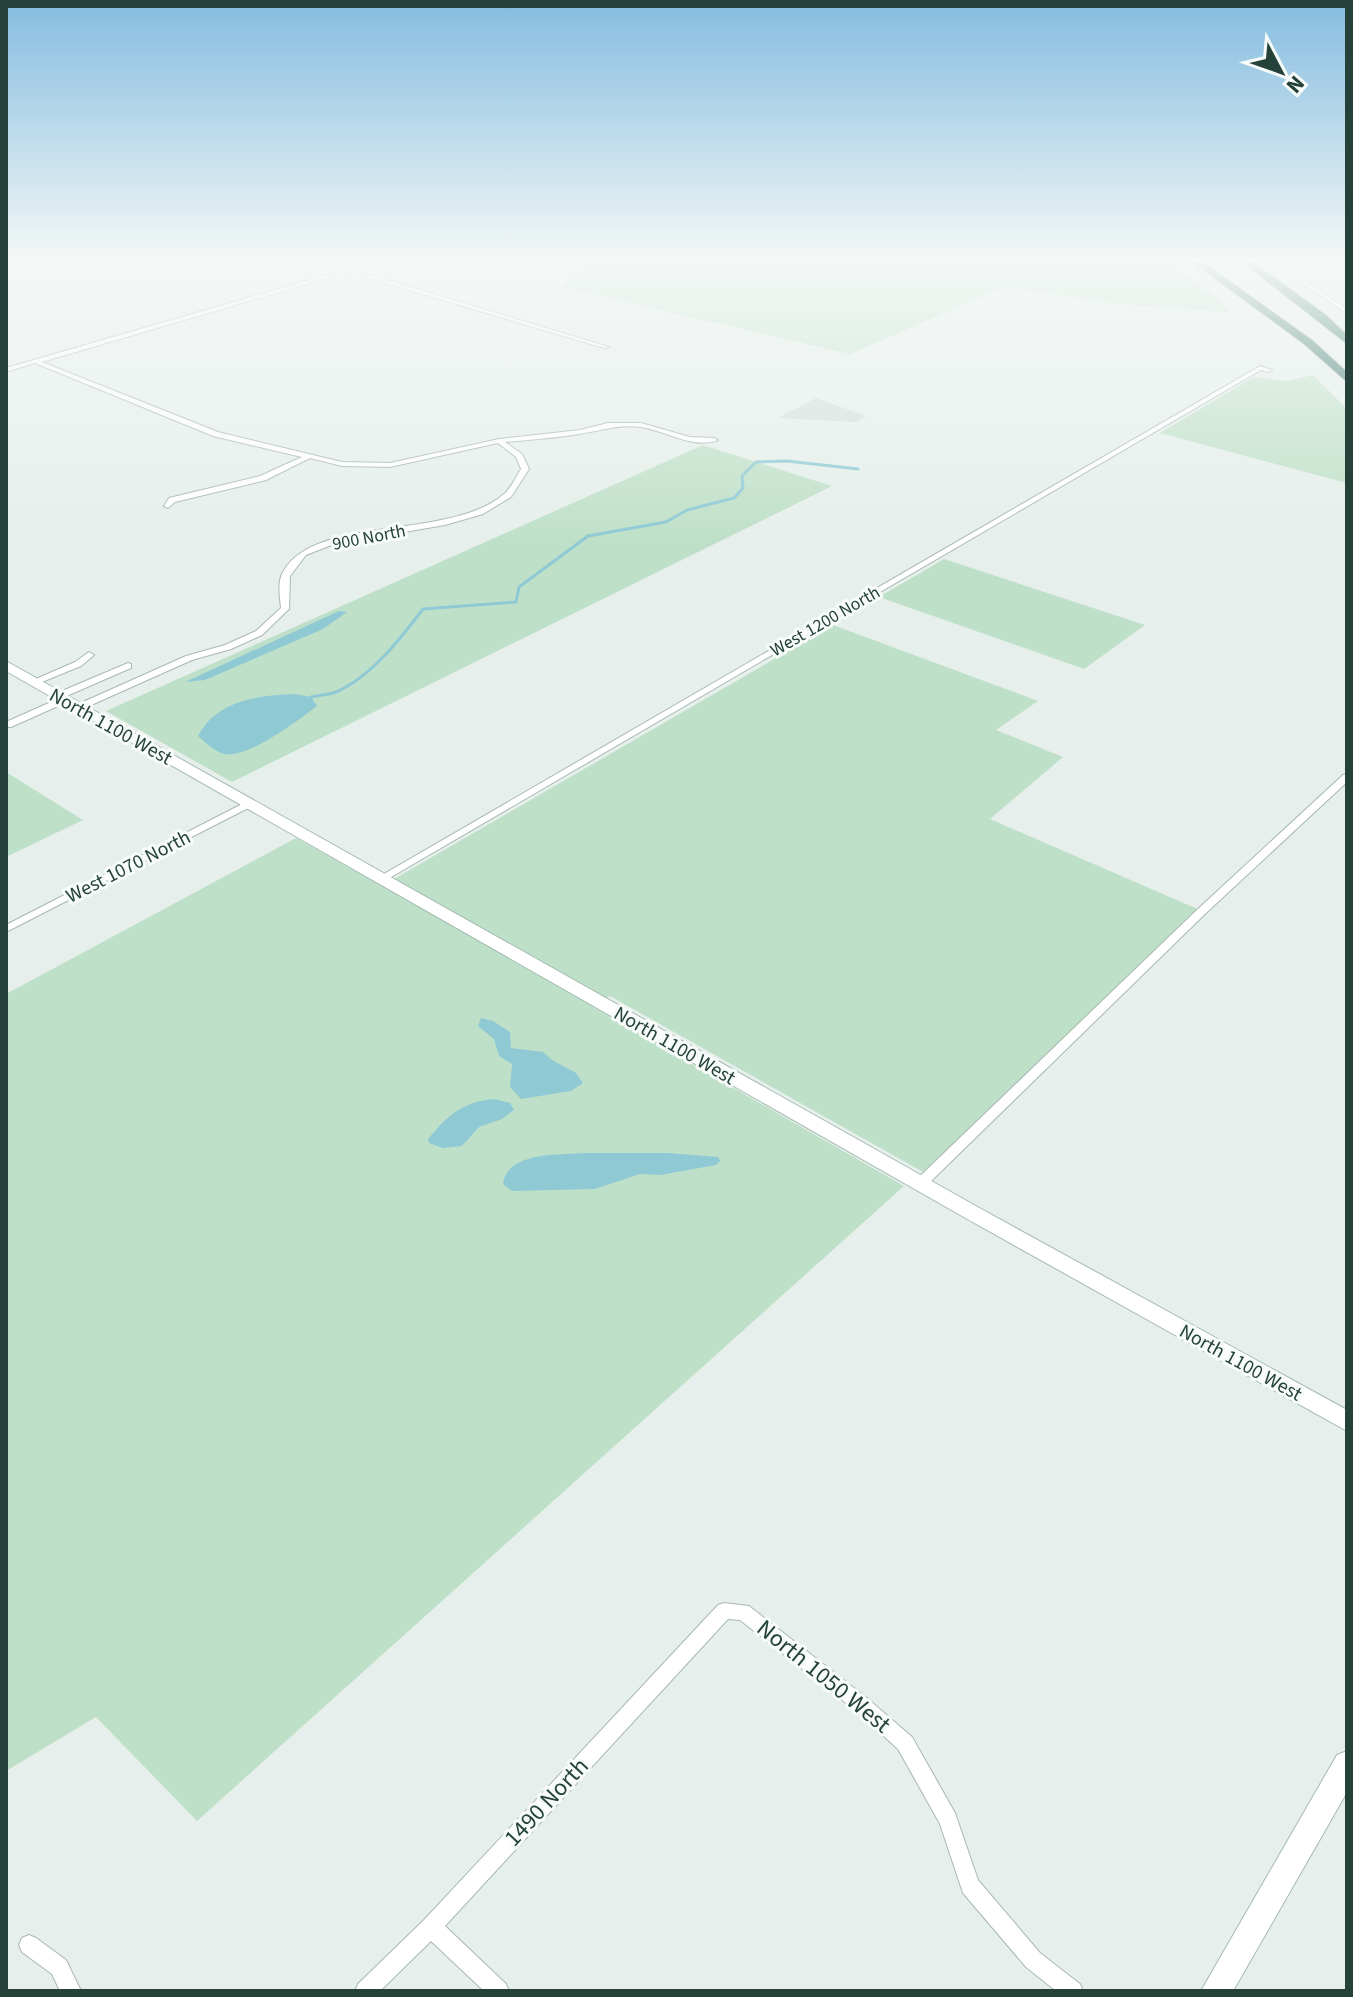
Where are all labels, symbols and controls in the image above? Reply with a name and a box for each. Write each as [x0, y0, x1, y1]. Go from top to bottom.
north arrow [1241, 32, 1321, 112]
text: N [1278, 68, 1312, 100]
street label: 900 North [330, 518, 408, 557]
street label: West 1200 North [766, 580, 885, 663]
street label: North 1100 West [44, 682, 177, 772]
street label: West 1070 North [61, 823, 196, 910]
street label: North 1100 West [608, 1000, 741, 1092]
street label: North 1100 West [1174, 1318, 1307, 1408]
street label: North 1050 West [749, 1611, 898, 1742]
street label: 1490 North [496, 1750, 597, 1855]

